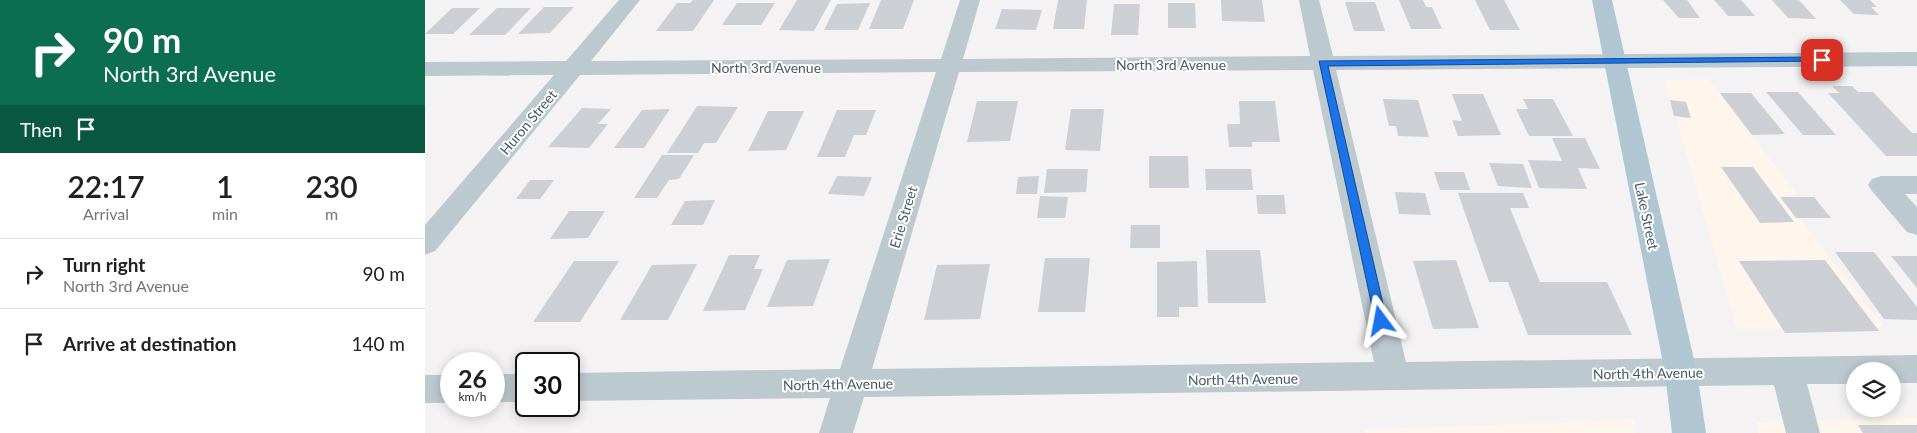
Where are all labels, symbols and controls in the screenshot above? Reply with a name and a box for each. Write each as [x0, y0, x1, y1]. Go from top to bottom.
text: 90 m [103, 18, 181, 60]
icon: right [20, 20, 85, 85]
pin [1801, 39, 1843, 81]
icon: arrive [1808, 46, 1836, 74]
street label: North 3rd Avenue [1116, 56, 1226, 73]
street label: North 3rd Avenue [711, 59, 821, 76]
text: North 3rd Avenue [103, 60, 276, 87]
street label: Huron Street [496, 86, 560, 158]
icon: arrive [72, 115, 100, 143]
text: Then [20, 118, 62, 141]
text: 22:17 [67, 168, 145, 204]
text: 1 [216, 168, 234, 204]
text: 230 [305, 168, 358, 204]
street label: Lake Street [1632, 181, 1662, 251]
street label: Erie Street [885, 184, 921, 250]
text: Arrival [83, 204, 129, 223]
text: min [212, 204, 238, 223]
text: m [325, 204, 338, 223]
text: Turn right [63, 253, 145, 276]
icon: right [20, 260, 48, 288]
text: 90 m [362, 262, 405, 285]
text: North 3rd Avenue [63, 276, 189, 295]
position arrow [1354, 294, 1406, 346]
icon: arrive [20, 330, 48, 358]
text: Arrive at destination [63, 332, 236, 355]
text: 140 m [351, 332, 405, 355]
speed limit sign: 30 [515, 352, 580, 417]
map controls [1846, 362, 1901, 417]
button: layers [1846, 362, 1901, 417]
text: 26 [458, 363, 487, 393]
street label: North 4th Avenue [1593, 364, 1703, 382]
street label: North 4th Avenue [1188, 370, 1298, 388]
street label: North 4th Avenue [783, 375, 893, 393]
text: km/h [458, 389, 487, 404]

